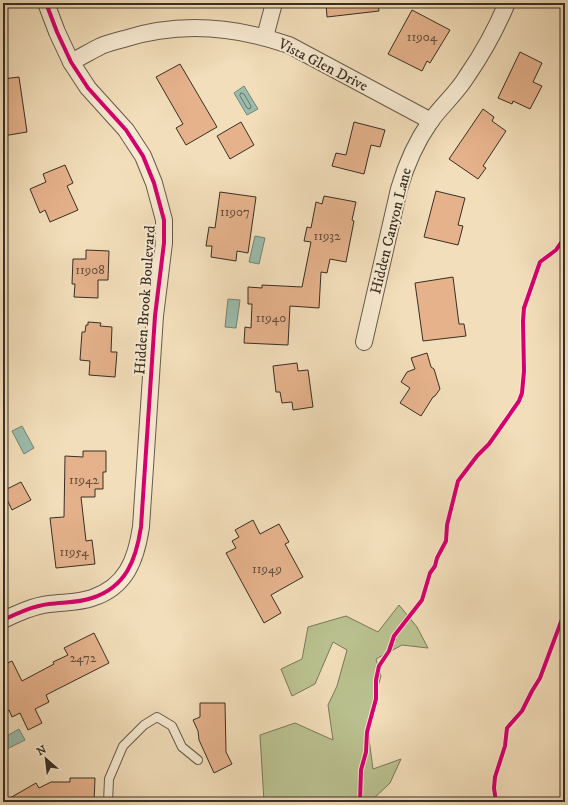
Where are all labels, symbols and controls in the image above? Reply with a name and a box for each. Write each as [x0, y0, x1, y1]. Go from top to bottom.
house number: 11904 [407, 29, 438, 45]
street label: Vista Glen Drive [274, 34, 371, 96]
street label: Hidden Canyon Lane [366, 166, 416, 296]
house number: 11907 [220, 204, 250, 220]
street label: Hidden Brook Boulevard [130, 224, 160, 375]
house number: 11932 [313, 228, 341, 244]
house number: 11908 [75, 262, 105, 278]
house number: 11940 [256, 310, 286, 326]
house number: 11942 [69, 472, 100, 488]
house number: 11954 [59, 544, 89, 560]
house number: 11949 [252, 561, 282, 577]
house number: 2472 [70, 650, 97, 666]
north arrow [26, 739, 66, 779]
text: N [35, 743, 49, 759]

